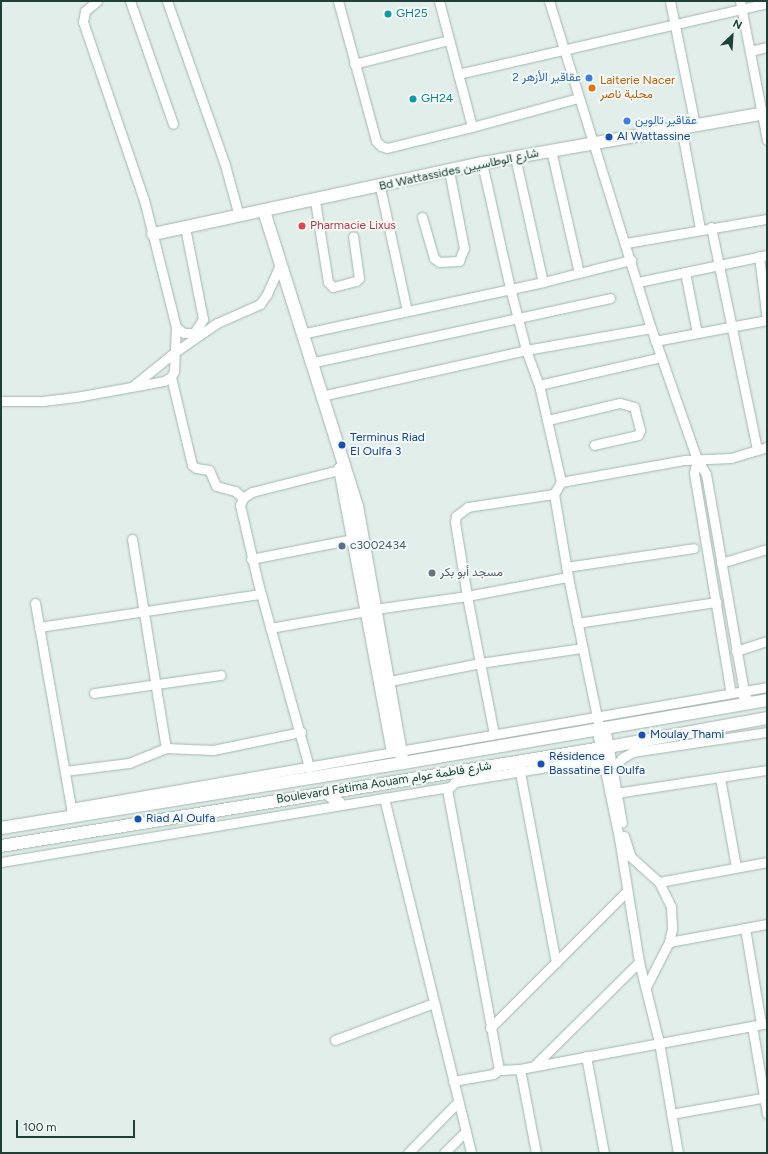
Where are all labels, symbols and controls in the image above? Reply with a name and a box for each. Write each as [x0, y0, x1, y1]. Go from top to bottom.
place label: GH25 [396, 7, 428, 21]
marker: GH25 [383, 9, 393, 19]
north arrow [712, 16, 752, 56]
text: N [731, 17, 744, 32]
place label: عقاقير الأزهر 2 [512, 71, 581, 85]
marker: عقاقير الأزهر 2 [584, 73, 594, 83]
place label: Laiterie Nacer محلبة ناصر [600, 74, 675, 102]
marker: Laiterie Nacer محلبة ناصر [587, 83, 597, 93]
place label: GH24 [421, 92, 453, 106]
marker: GH24 [408, 94, 418, 104]
place label: عقاقير تالوين [635, 114, 697, 128]
marker: عقاقير تالوين [622, 116, 632, 126]
place label: Al Wattassine [617, 130, 690, 144]
marker: Al Wattassine [604, 132, 614, 142]
street label: Bd Wattassides شارع الوطاسيين [378, 146, 540, 194]
place label: Pharmacie Lixus [310, 219, 396, 233]
marker: Pharmacie Lixus [297, 221, 307, 231]
place label: Terminus Riad El Oulfa 3 [350, 431, 425, 459]
marker: Terminus Riad El Oulfa 3 [337, 440, 347, 450]
place label: c3002434 [350, 539, 407, 553]
marker: c3002434 [337, 541, 347, 551]
place label: مسجد أبو بكر [440, 566, 503, 580]
marker: مسجد أبو بكر [427, 568, 437, 578]
place label: Moulay Thami [650, 728, 724, 742]
marker: Moulay Thami [637, 730, 647, 740]
place label: Résidence Bassatine El Oulfa [549, 750, 645, 778]
street label: Boulevard Fatima Aouam شارع فاطمة عوام [275, 759, 493, 807]
marker: Résidence Bassatine El Oulfa [536, 759, 546, 769]
place label: Riad Al Oulfa [146, 812, 215, 826]
marker: Riad Al Oulfa [133, 814, 143, 824]
scale bar [18, 1112, 137, 1138]
text: 100 m [23, 1120, 57, 1134]

